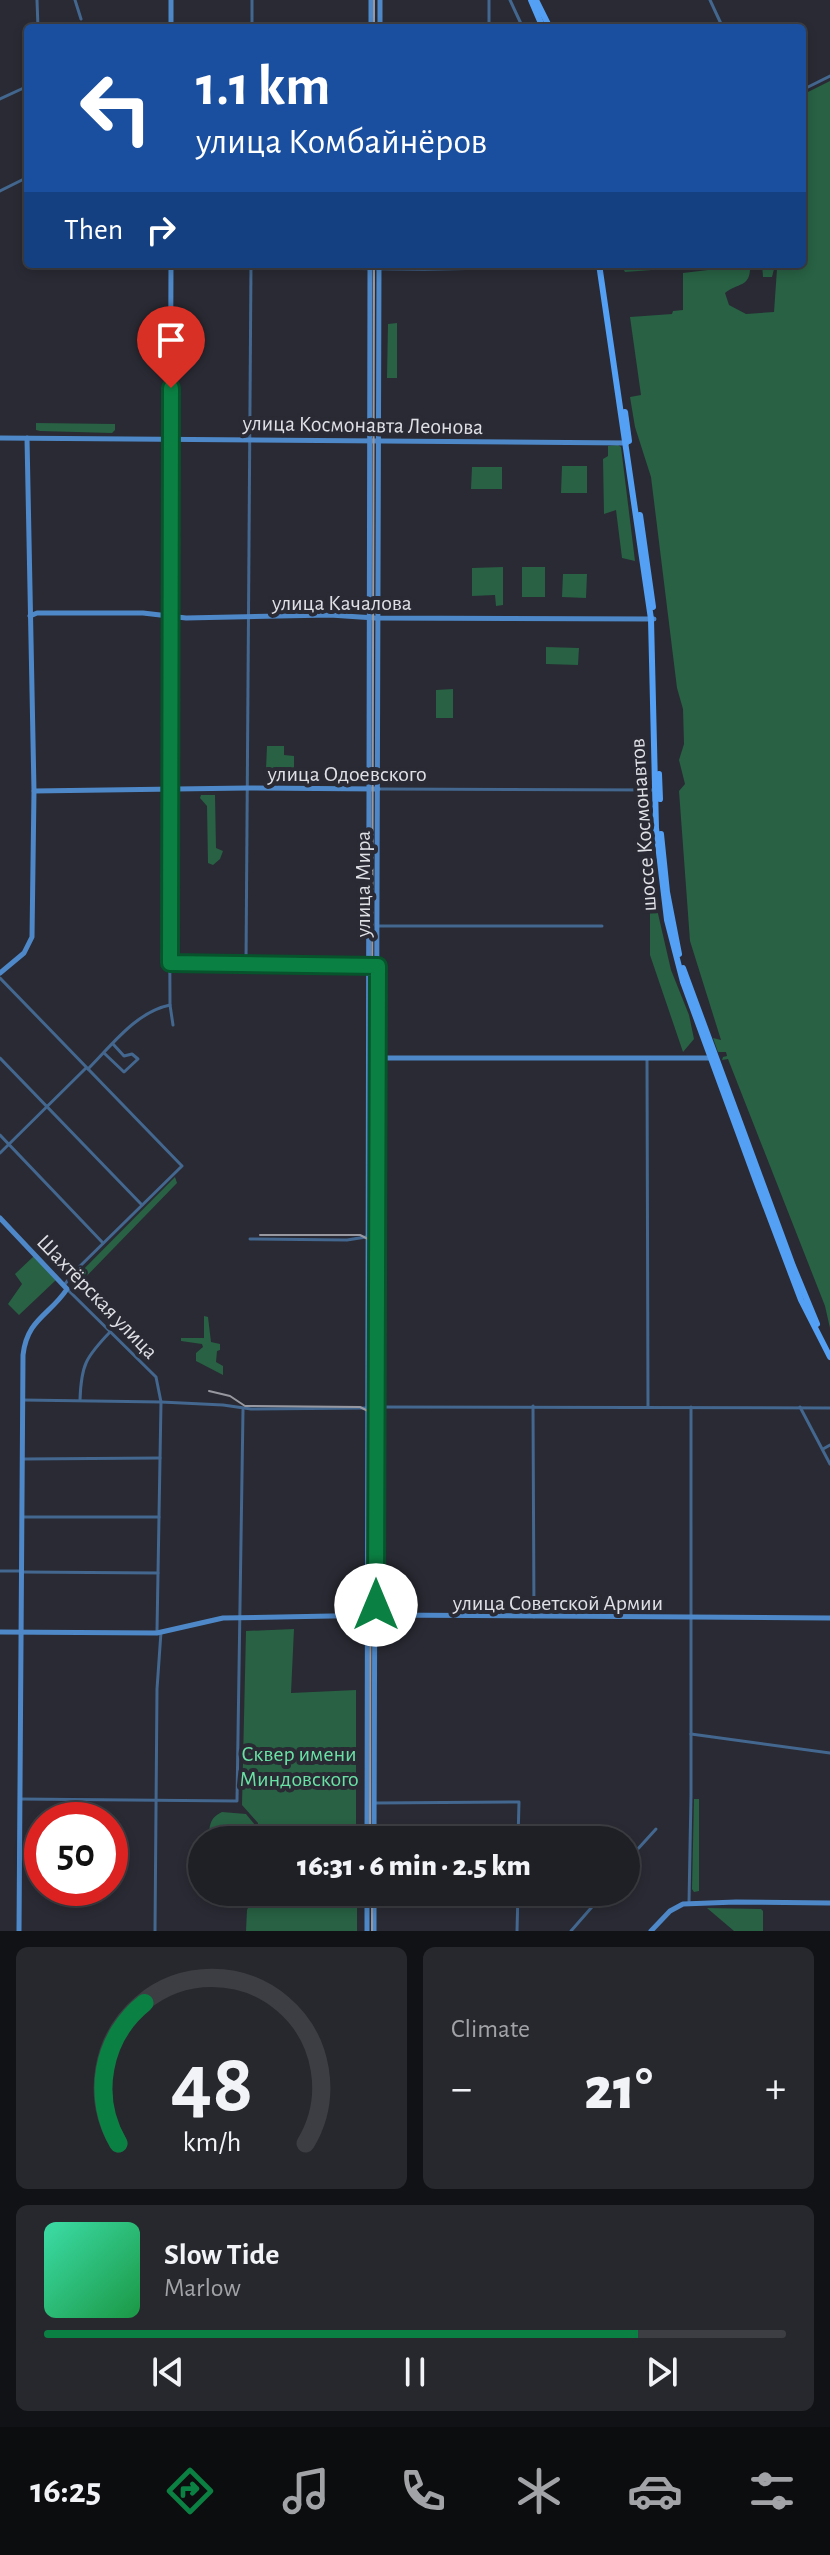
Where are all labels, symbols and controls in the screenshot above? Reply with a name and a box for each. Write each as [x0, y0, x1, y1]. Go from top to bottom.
icon: left [64, 56, 168, 160]
text: 1.1 km [196, 59, 331, 115]
text: улица Комбайнёров [196, 124, 487, 160]
icon: right [139, 208, 183, 252]
text: Then [64, 215, 123, 245]
pin [137, 306, 205, 388]
icon: arrive [149, 318, 193, 362]
street label: улица Космонавта Леонова [241, 412, 483, 438]
street label: улица Качалова [271, 592, 412, 614]
street label: шоссе Космонавтов [626, 738, 660, 912]
street label: улица Одоевского [266, 763, 427, 785]
street label: улица Мира [352, 831, 374, 938]
street label: Шахтёрская улица [33, 1230, 162, 1363]
position arrow [334, 1563, 418, 1647]
street label: улица Советской Армии [452, 1592, 663, 1614]
park label: Сквер имени Миндовского [239, 1743, 359, 1790]
speed limit sign: 50 [24, 1802, 128, 1906]
text: 16:31 · 6 min · 2.5 km [297, 1851, 531, 1881]
text: Climate [451, 2016, 530, 2042]
text: 48 [170, 2043, 253, 2127]
text: 21° [584, 2060, 653, 2120]
text: − [451, 2067, 472, 2111]
text: + [765, 2067, 786, 2111]
text: km/h [182, 2128, 241, 2157]
text: Slow Tide [164, 2240, 279, 2270]
text: Marlow [164, 2275, 241, 2301]
icon: previous [146, 2350, 190, 2394]
icon: pause [393, 2350, 437, 2394]
icon: next [640, 2350, 684, 2394]
icon: directions [162, 2463, 218, 2519]
icon: music [278, 2463, 334, 2519]
icon: phone [395, 2463, 451, 2519]
icon: climate [511, 2463, 567, 2519]
icon: car [627, 2463, 683, 2519]
icon: filters [744, 2463, 800, 2519]
text: 16:25 [30, 2473, 101, 2509]

